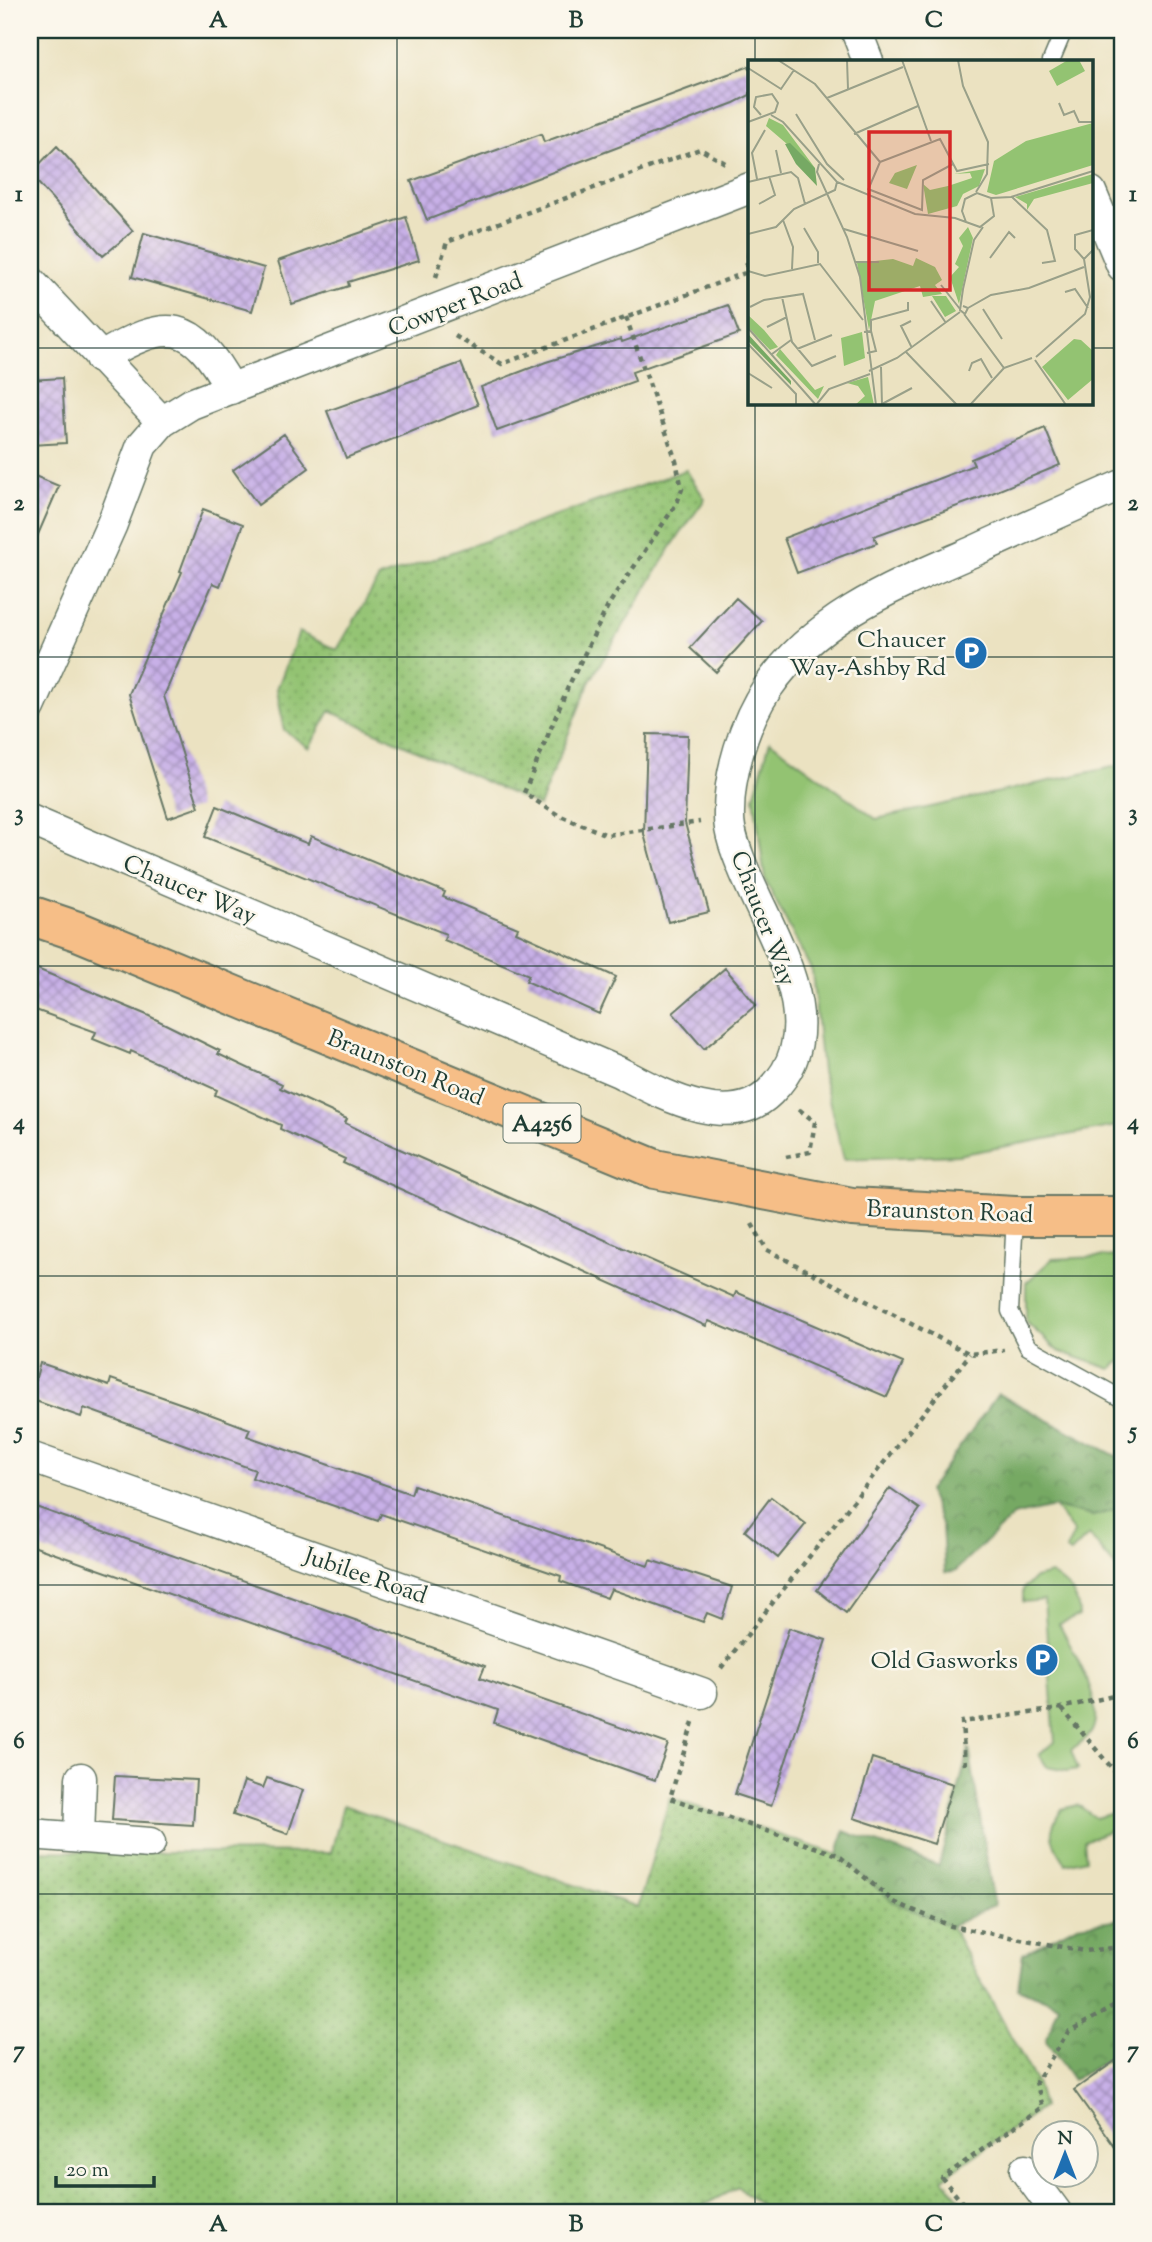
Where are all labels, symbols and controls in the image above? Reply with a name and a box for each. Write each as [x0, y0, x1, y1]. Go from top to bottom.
text: A [209, 5, 228, 38]
text: B [569, 5, 584, 38]
text: C [925, 5, 943, 38]
inset map [748, 60, 1092, 404]
text: 1 [15, 179, 23, 212]
text: 1 [1129, 179, 1137, 212]
street label: Cowper Road [384, 264, 528, 347]
text: 2 [14, 488, 25, 521]
text: 2 [1128, 488, 1139, 521]
place label: Chaucer Way-Ashby Rd [789, 624, 946, 686]
parking icon: Chaucer Way-Ashby Rd [952, 634, 990, 672]
text: 3 [14, 798, 24, 831]
text: 3 [1128, 798, 1138, 831]
street label: Chaucer Way [721, 846, 803, 991]
street label: Chaucer Way [117, 847, 261, 934]
street label: Braunston Road [322, 1022, 489, 1116]
road number: A4256 [504, 1104, 580, 1142]
text: 4 [12, 1107, 25, 1140]
text: 4 [1126, 1107, 1139, 1140]
street label: Braunston Road [866, 1193, 1034, 1233]
text: 5 [13, 1416, 23, 1449]
text: 5 [1127, 1416, 1137, 1449]
street label: Jubilee Road [297, 1539, 432, 1614]
parking icon: Old Gasworks [1023, 1641, 1061, 1679]
place label: Old Gasworks [870, 1645, 1018, 1679]
text: 6 [13, 1726, 25, 1759]
text: 6 [1127, 1726, 1139, 1759]
text: 7 [13, 2035, 25, 2068]
text: 7 [1127, 2035, 1139, 2068]
north arrow [1030, 2120, 1100, 2190]
text: N [1057, 2126, 1073, 2153]
scale bar [56, 2144, 154, 2188]
text: 20 m [66, 2156, 109, 2186]
text: A [209, 2209, 228, 2242]
text: B [569, 2209, 584, 2242]
text: C [925, 2209, 943, 2242]

